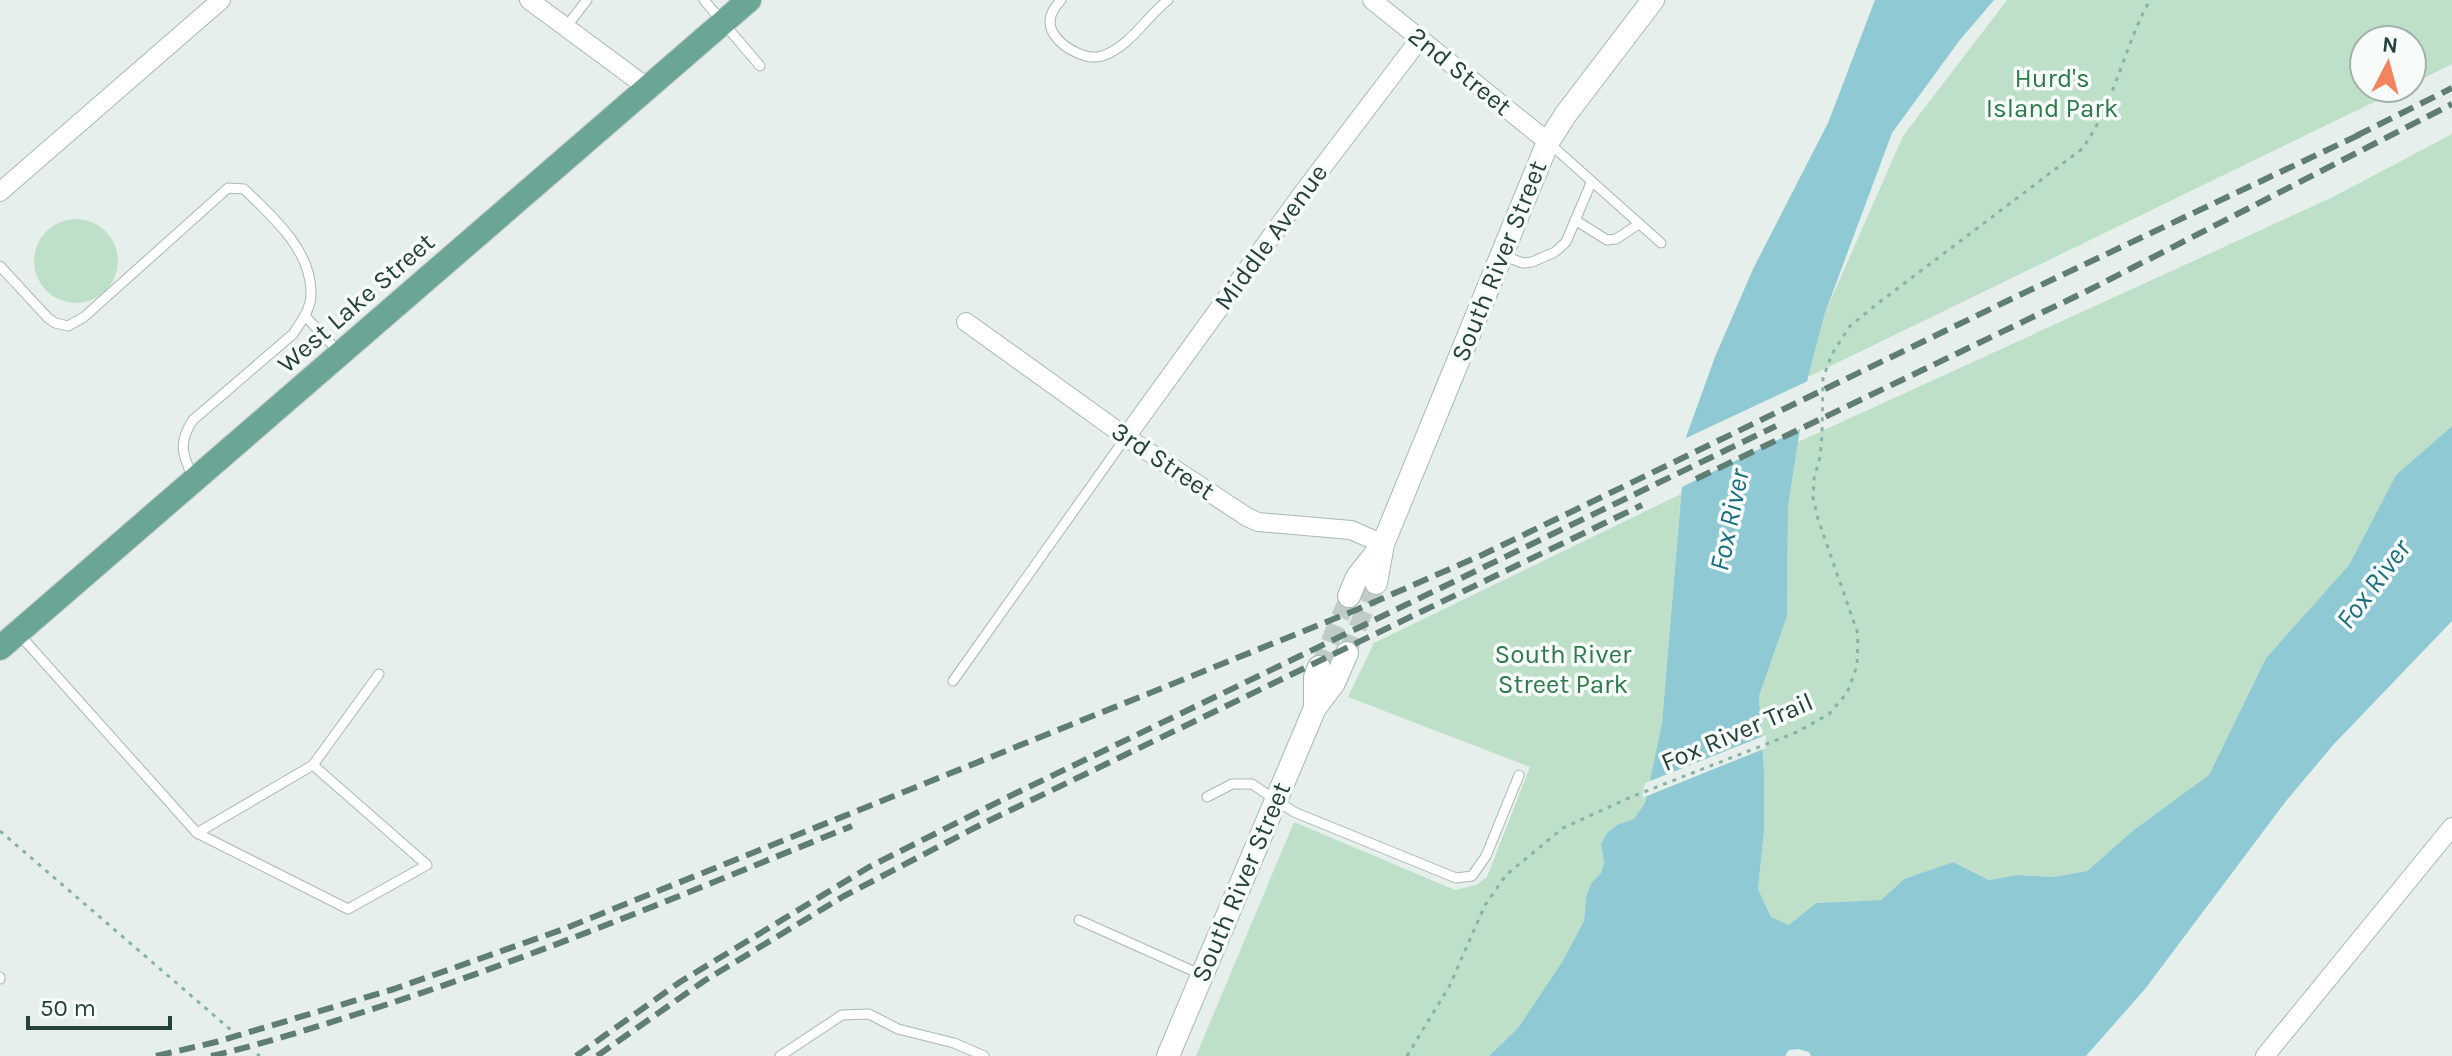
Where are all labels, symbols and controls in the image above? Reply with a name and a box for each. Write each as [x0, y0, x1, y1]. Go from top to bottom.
street label: 2nd Street [1402, 20, 1518, 122]
north arrow [2348, 24, 2428, 104]
text: N [2381, 31, 2399, 59]
park label: Hurd's Island Park [1986, 63, 2118, 124]
street label: South River Street [1444, 156, 1554, 366]
street label: Middle Avenue [1208, 158, 1334, 316]
street label: West Lake Street [271, 226, 441, 379]
street label: 3rd Street [1106, 415, 1221, 507]
water label: Fox River [1702, 465, 1756, 574]
water label: Fox River [2329, 532, 2418, 635]
park label: South River Street Park [1495, 639, 1632, 700]
street label: Fox River Trail [1656, 686, 1818, 778]
street label: South River Street [1185, 777, 1297, 987]
scale bar [28, 980, 170, 1030]
text: 50 m [40, 994, 96, 1022]

